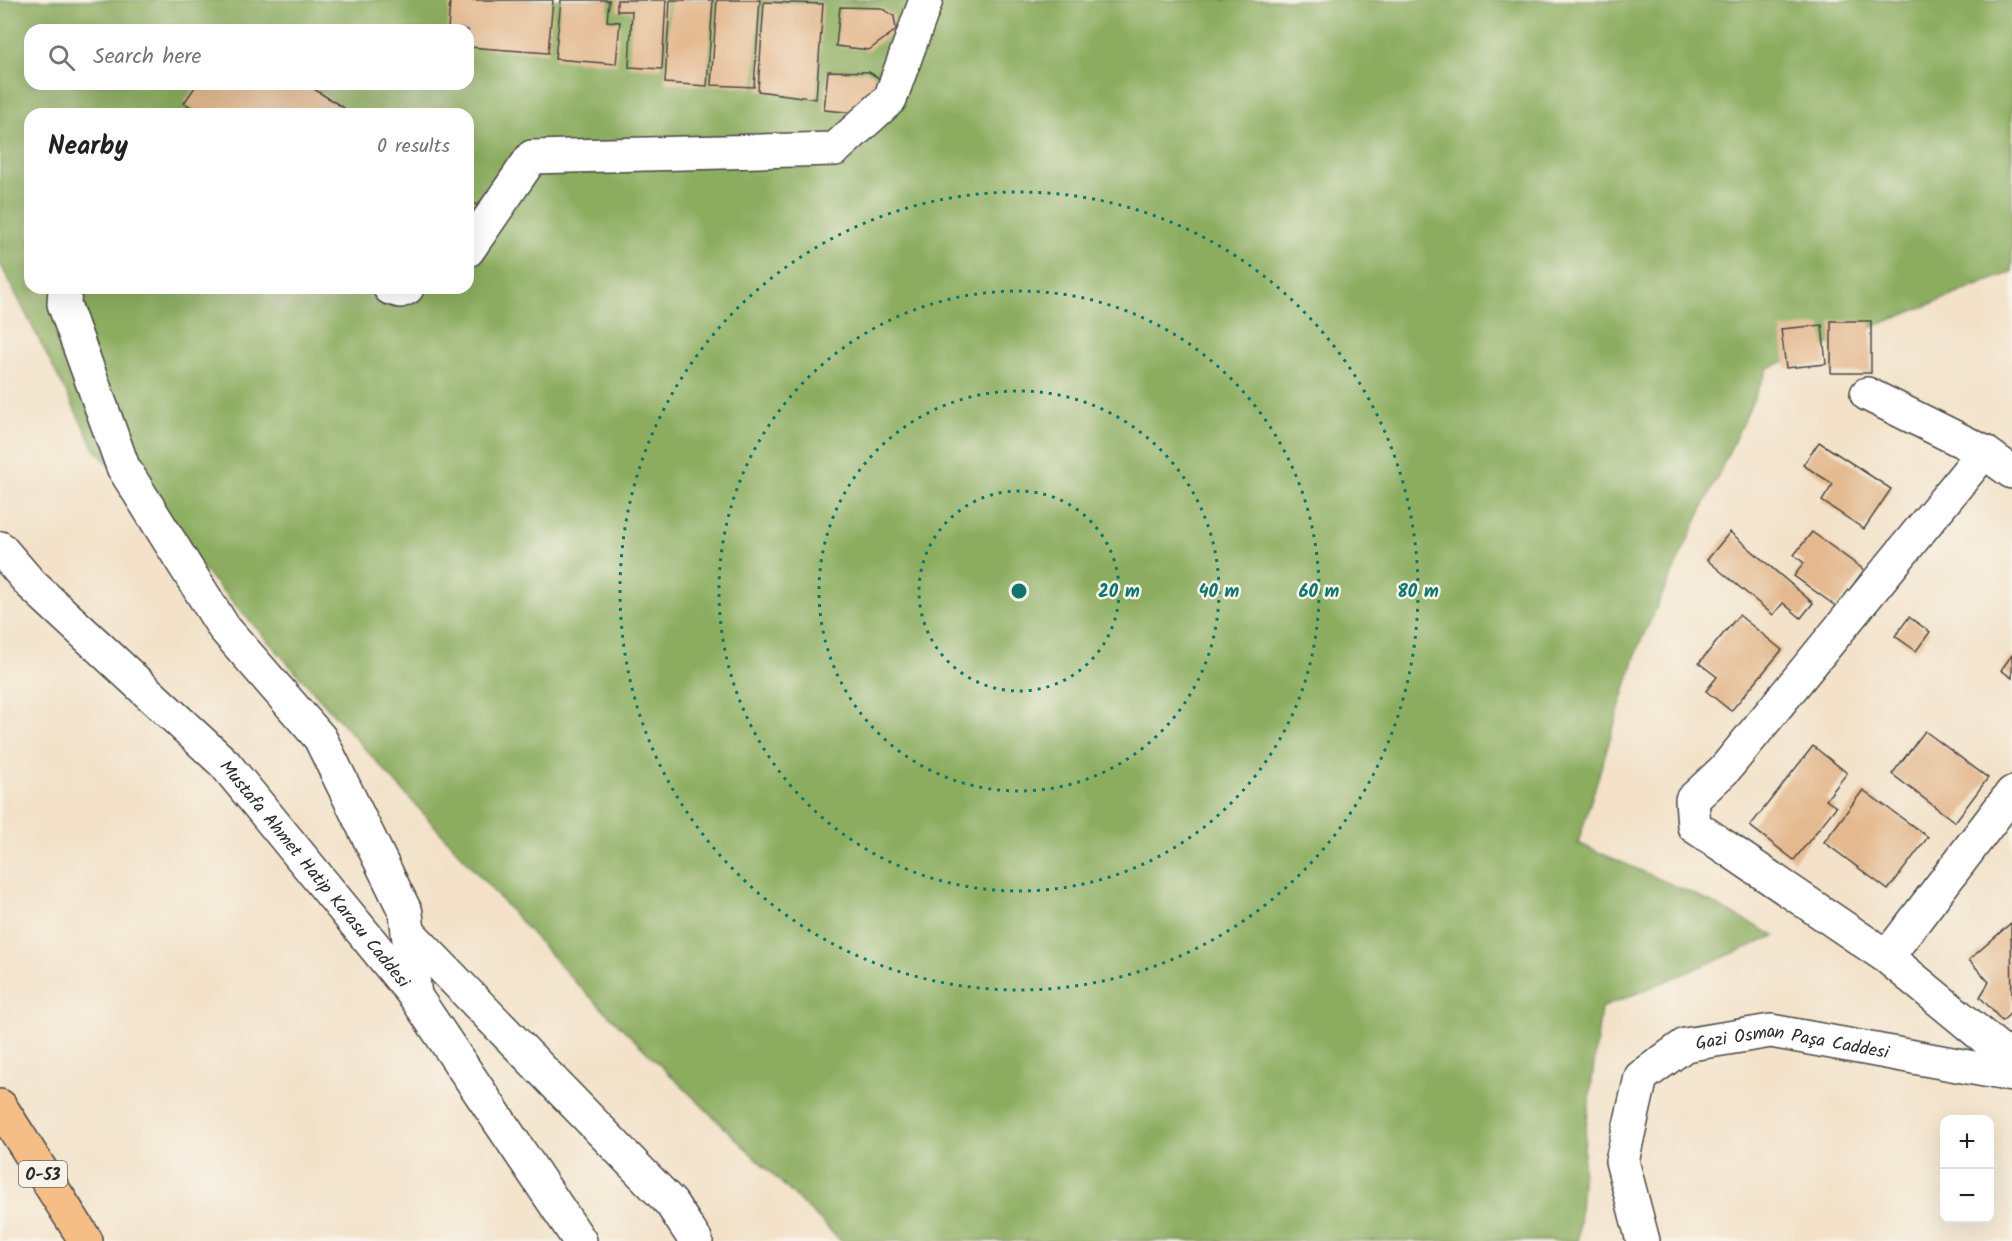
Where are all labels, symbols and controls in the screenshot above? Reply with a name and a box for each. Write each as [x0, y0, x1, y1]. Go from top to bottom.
search box [24, 24, 474, 90]
text: Search here [93, 40, 201, 75]
icon: search [45, 41, 78, 74]
text: Nearby [48, 126, 128, 168]
text: 0 results [377, 131, 450, 163]
text: 20 m [1098, 578, 1140, 607]
text: 40 m [1199, 578, 1240, 607]
text: 60 m [1299, 578, 1340, 607]
text: 80 m [1397, 578, 1439, 607]
centre of rings [1009, 581, 1029, 601]
street label: Mustafa Ahmet Hatip Karasu Caddesi [211, 754, 417, 996]
street label: Gazi Osman Paşa Caddesi [1693, 1018, 1892, 1068]
map controls [1940, 1115, 1994, 1223]
button: + [1940, 1115, 1994, 1169]
road number: O-53 [19, 1161, 67, 1187]
button: − [1940, 1169, 1994, 1223]

